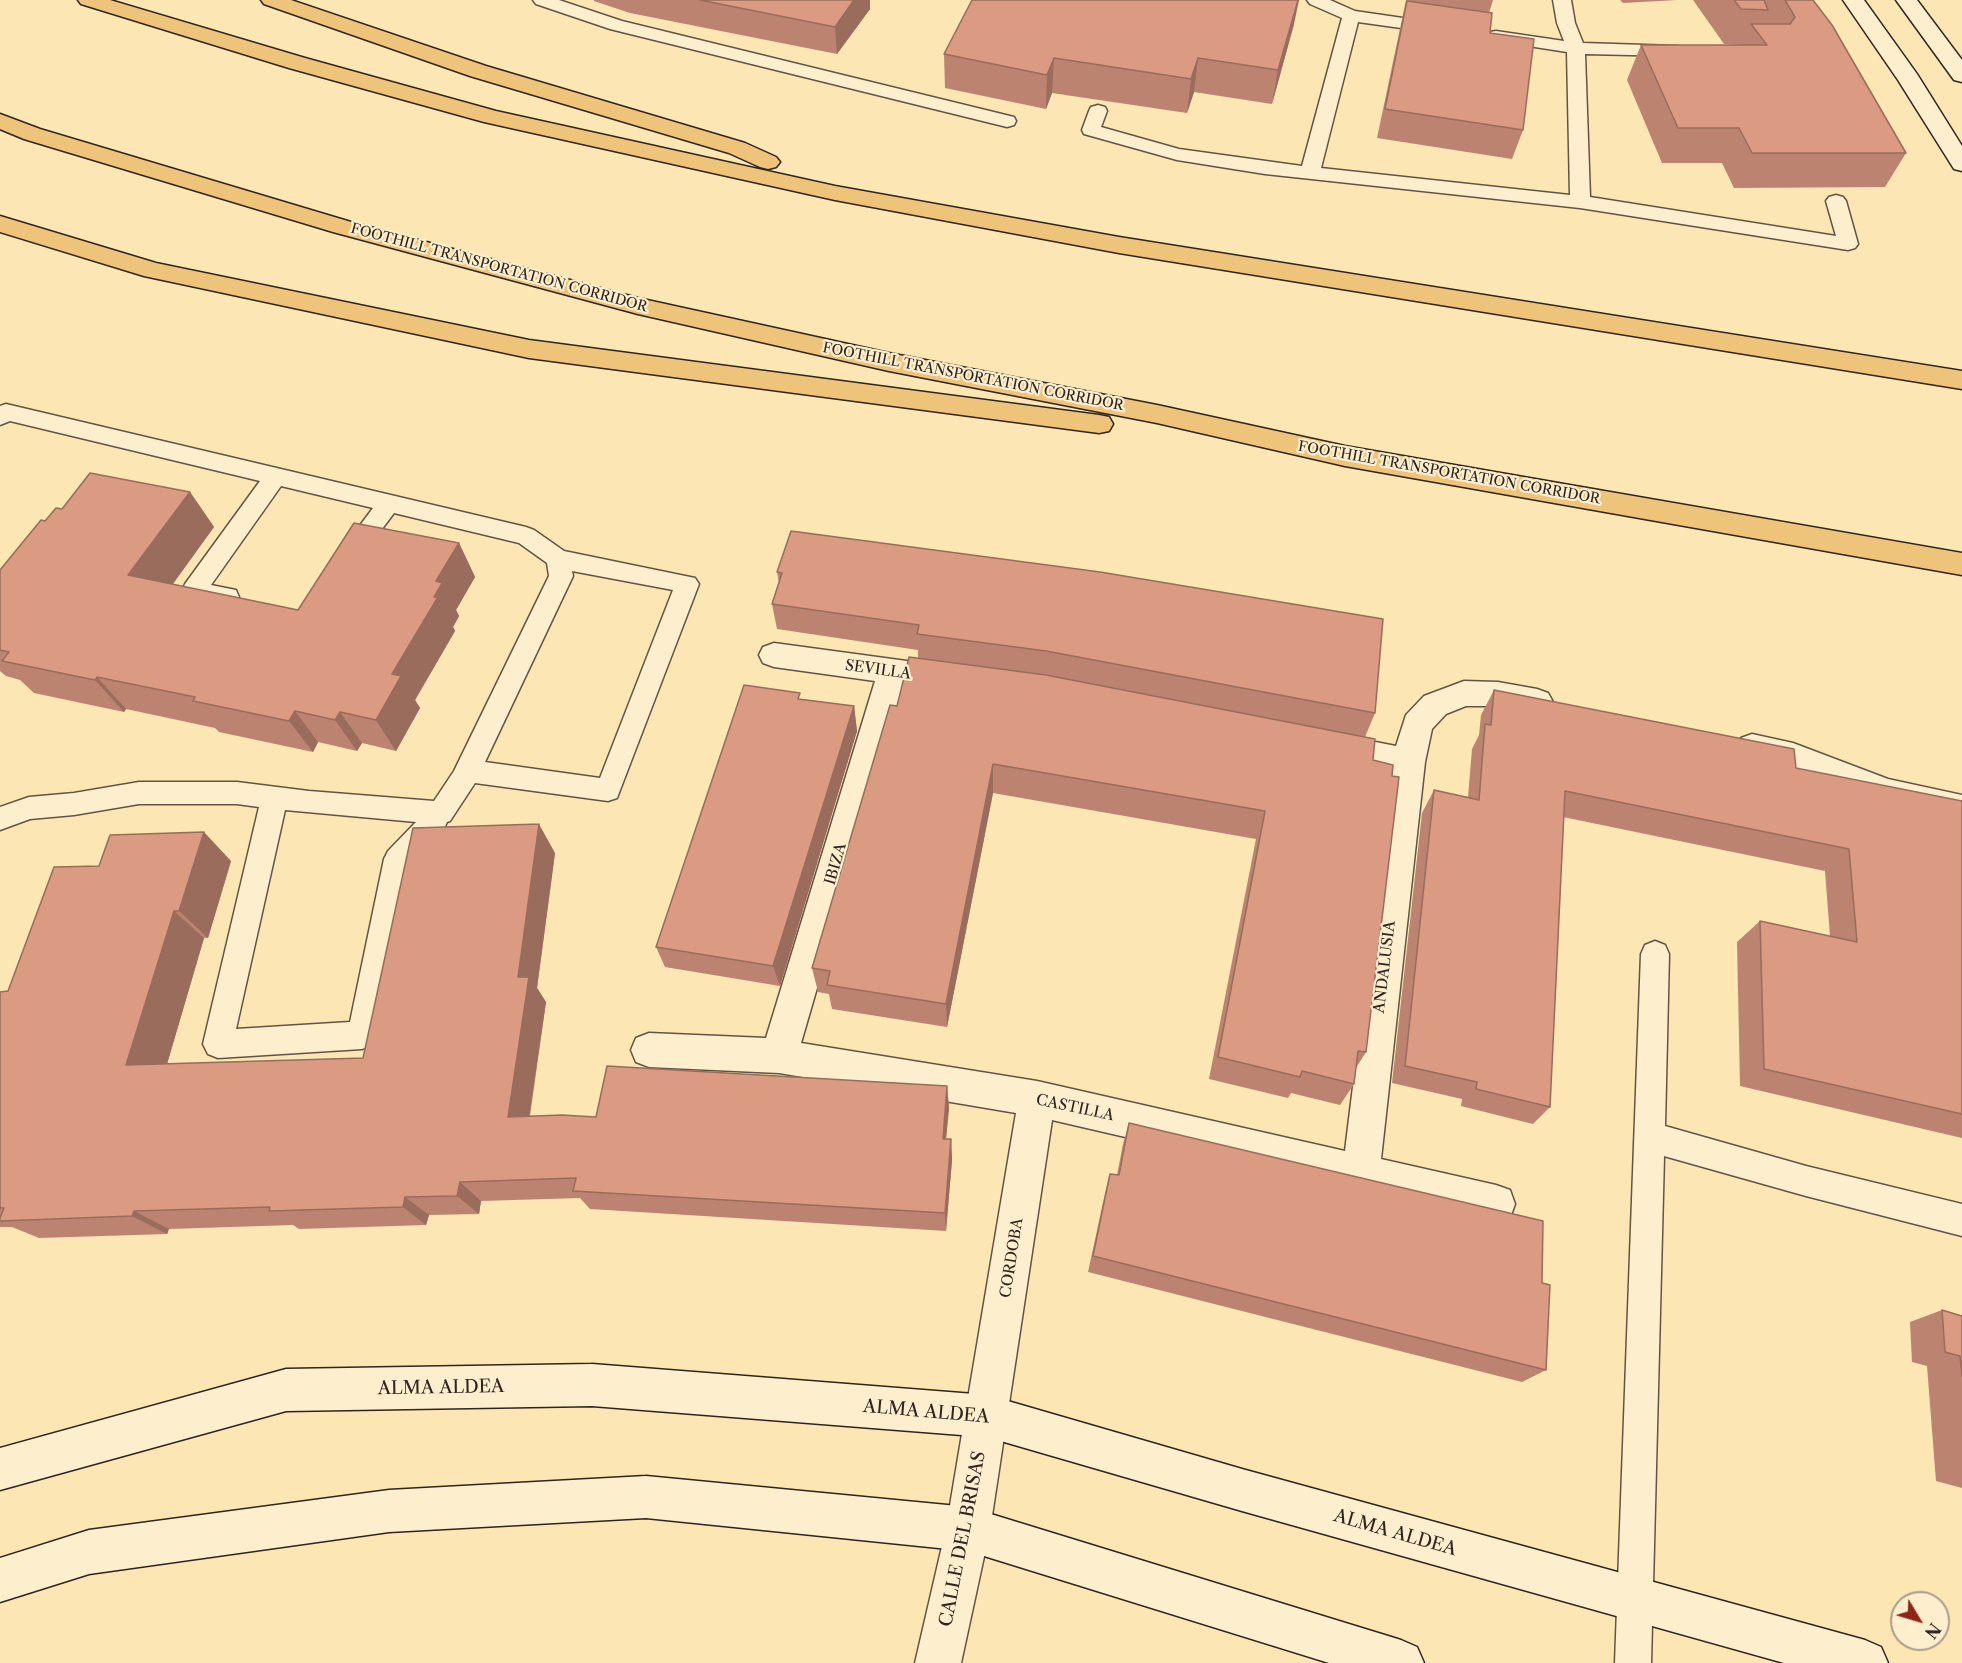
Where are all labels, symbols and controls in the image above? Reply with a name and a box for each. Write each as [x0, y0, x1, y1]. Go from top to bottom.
street label: FOOTHILL TRANSPORTATION CORRIDOR [349, 220, 649, 316]
street label: FOOTHILL TRANSPORTATION CORRIDOR [821, 340, 1125, 414]
street label: FOOTHILL TRANSPORTATION CORRIDOR [1297, 438, 1601, 508]
street label: SEVILLA [844, 656, 912, 684]
street label: IBIZA [821, 841, 851, 887]
street label: ANDALUSIA [1370, 920, 1400, 1014]
street label: CASTILLA [1034, 1091, 1116, 1125]
street label: CORDOBA [997, 1217, 1027, 1299]
street label: ALMA ALDEA [377, 1376, 505, 1400]
street label: ALMA ALDEA [862, 1396, 990, 1428]
street label: CALLE DEL BRISAS [935, 1449, 991, 1629]
street label: ALMA ALDEA [1331, 1505, 1459, 1561]
north arrow [1890, 1591, 1950, 1651]
text: N [1920, 1619, 1945, 1642]

